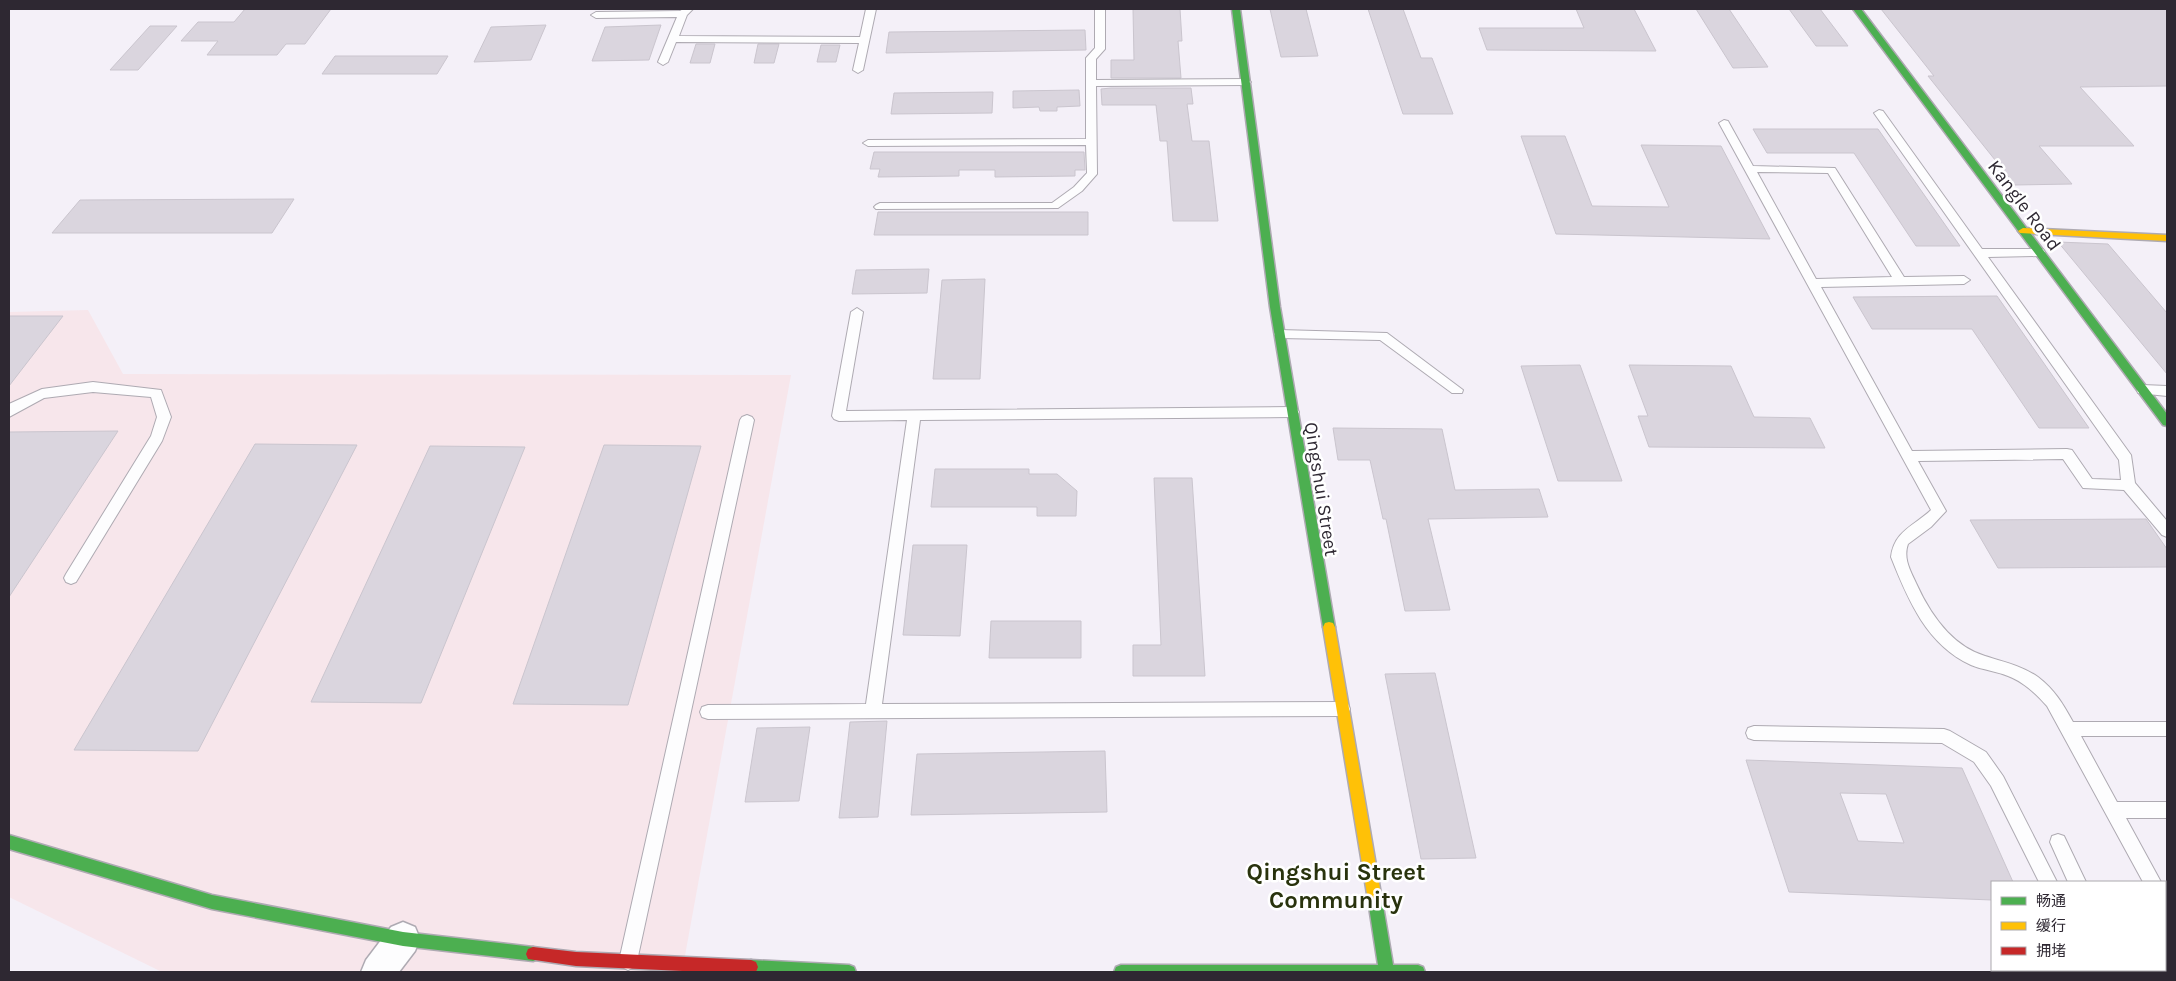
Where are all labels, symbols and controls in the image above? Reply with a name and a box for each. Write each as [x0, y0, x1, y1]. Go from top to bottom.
street label: Kangle Road [1983, 156, 2065, 255]
street label: Qingshui Street [1300, 421, 1342, 558]
district label: Qingshui Street Community [1247, 858, 1425, 914]
legend [1991, 881, 2166, 971]
text: 畅通 [2036, 892, 2066, 910]
text: 缓行 [2036, 917, 2066, 935]
text: 拥堵 [2036, 942, 2066, 960]

